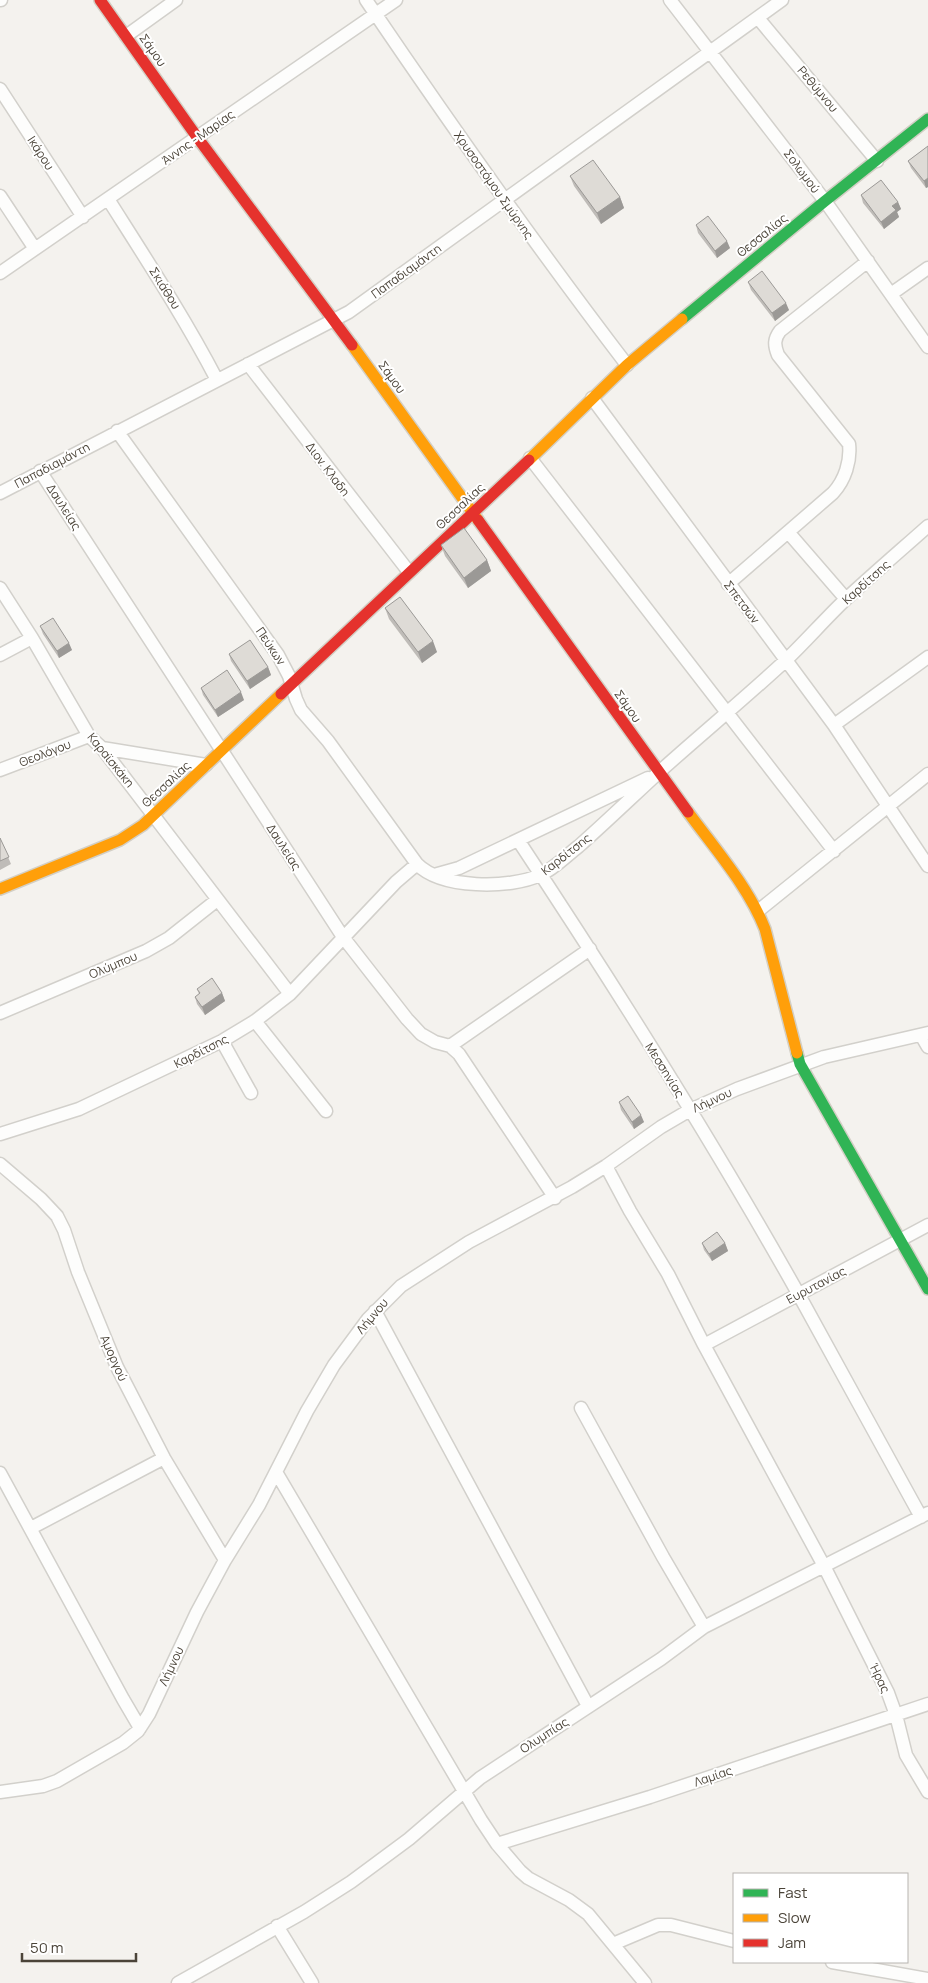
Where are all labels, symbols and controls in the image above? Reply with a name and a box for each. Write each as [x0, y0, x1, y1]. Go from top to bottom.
street label: Σάμου [136, 30, 170, 70]
street label: Ρεθύμνου [794, 62, 842, 116]
street label: Άννης - Μαρίας [158, 105, 238, 168]
street label: Χρυσοστόμου Σμύρνης [450, 128, 538, 243]
street label: Ικάρου [24, 133, 58, 173]
street label: Σολωμού [780, 146, 824, 197]
street label: Θεσσαλίας [733, 209, 791, 261]
street label: Παπαδιαμάντη [367, 240, 445, 302]
street label: Σκιάθου [145, 264, 185, 312]
street label: Σάμου [374, 357, 410, 397]
street label: Παπαδιαμάντη [11, 438, 93, 492]
street label: Διον. Κλαδη [302, 438, 354, 500]
street label: Θεσσαλίας [432, 479, 488, 533]
street label: Δαυλείας [43, 480, 86, 534]
street label: Καρδίτσης [838, 556, 894, 608]
street label: Σπετσών [720, 577, 764, 627]
street label: Πεύκων [252, 624, 290, 668]
street label: Σάμου [611, 686, 645, 726]
street label: Καραϊσκάκη [84, 729, 138, 791]
street label: Θεολόγου [17, 735, 73, 771]
street label: Θεσσαλίας [138, 757, 194, 811]
street label: Δαυλείας [263, 820, 306, 874]
street label: Καρδίτσης [538, 829, 595, 879]
street label: Ολύμπου [86, 947, 140, 983]
street label: Καρδίτσης [171, 1030, 231, 1072]
street label: Μεσσηνίας [641, 1039, 689, 1101]
street label: Λήμνου [690, 1084, 734, 1116]
street label: Ευρυτανίας [783, 1262, 849, 1308]
street label: Λήμνου [352, 1295, 392, 1337]
street label: Αμοργού [96, 1332, 132, 1384]
street label: Λήμνου [155, 1644, 187, 1688]
street label: Ήρας [866, 1660, 895, 1696]
street label: Ολυμπίας [516, 1713, 572, 1757]
street label: Λαμίας [691, 1761, 735, 1790]
legend [733, 1873, 908, 1963]
text: Fast [778, 1882, 807, 1903]
text: Slow [778, 1907, 811, 1928]
scale bar [22, 1930, 136, 1962]
text: Jam [778, 1932, 806, 1953]
text: 50 m [30, 1937, 64, 1958]

